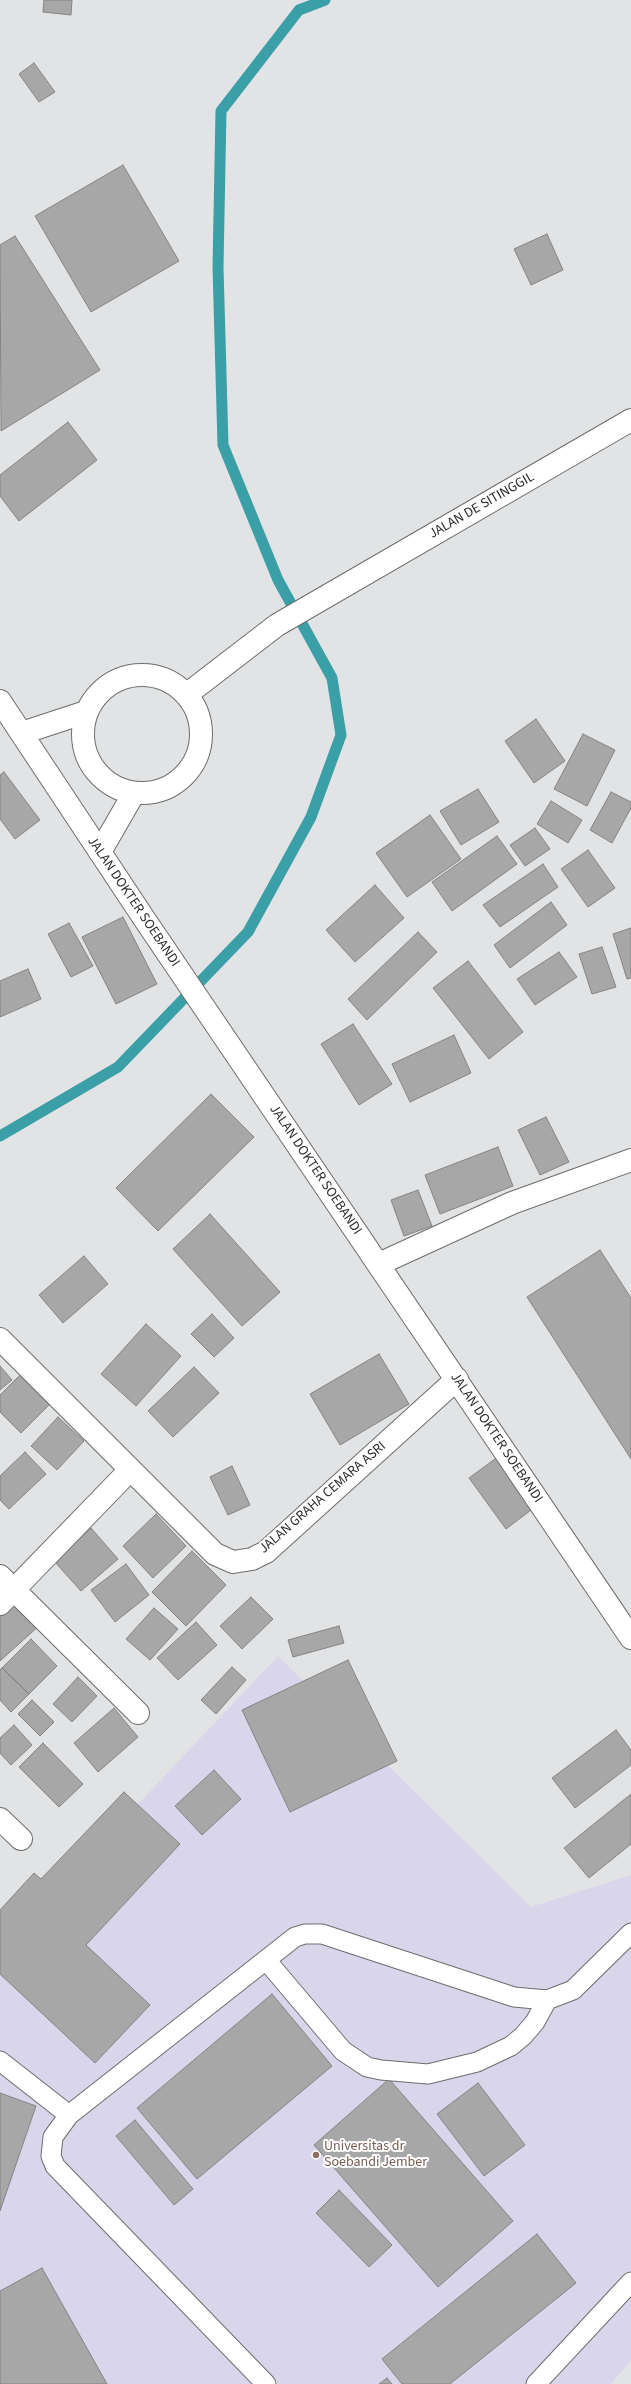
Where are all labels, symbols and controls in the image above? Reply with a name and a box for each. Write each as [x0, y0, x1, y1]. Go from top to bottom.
street label: JALAN DE SITINGGIL [426, 469, 538, 543]
street label: JALAN DOKTER SOEBANDI [83, 834, 183, 970]
street label: JALAN DOKTER SOEBANDI [265, 1102, 365, 1238]
street label: JALAN DOKTER SOEBANDI [446, 1370, 546, 1506]
street label: JALAN GRAHA CEMARA ASRI [256, 1438, 390, 1558]
place label: Universitas dr Soebandi Jember [324, 2139, 427, 2172]
marker: Universitas dr Soebandi Jember [311, 2150, 321, 2160]

